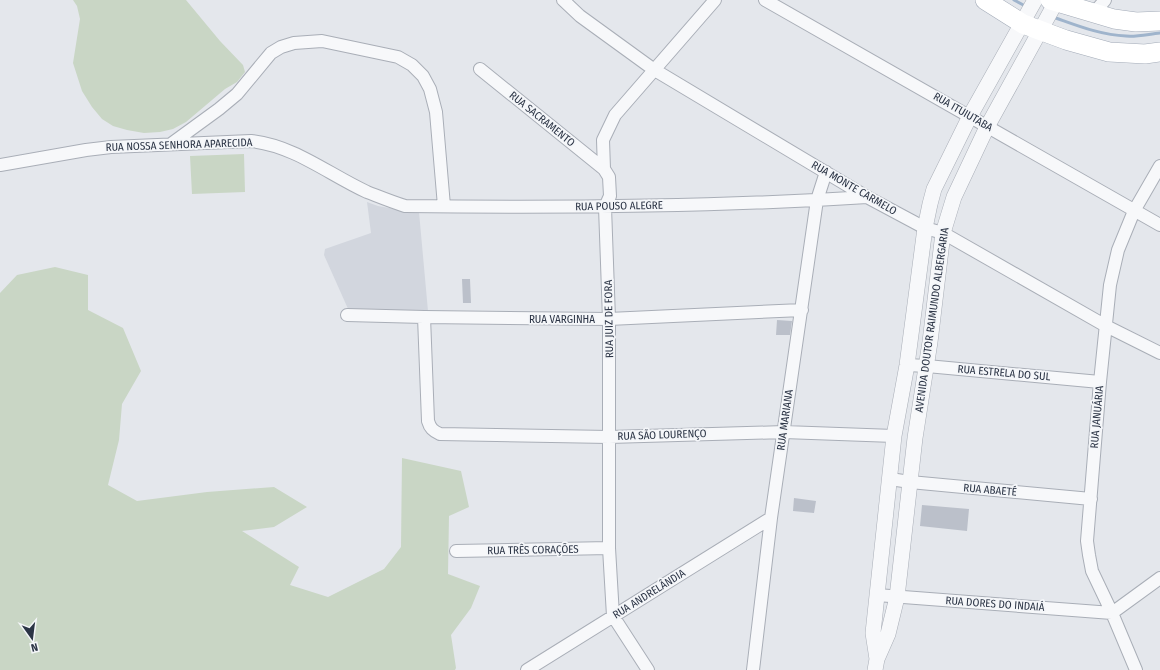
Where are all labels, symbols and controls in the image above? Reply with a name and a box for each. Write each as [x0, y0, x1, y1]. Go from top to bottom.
street label: RUA SACRAMENTO [507, 89, 577, 149]
street label: RUA ITUIUTABA [931, 90, 995, 134]
street label: RUA NOSSA SENHORA APARECIDA [105, 136, 253, 154]
street label: RUA MONTE CARMELO [809, 158, 899, 218]
street label: RUA POUSO ALEGRE [575, 199, 663, 213]
street label: AVENIDA DOUTOR RAIMUNDO ALBERGARIA [913, 227, 951, 413]
street label: RUA JUIZ DE FORA [602, 280, 616, 358]
street label: RUA VARGINHA [529, 313, 595, 326]
street label: RUA ESTRELA DO SUL [957, 362, 1051, 384]
street label: RUA JANUÁRIA [1087, 385, 1106, 449]
street label: RUA MARIANA [774, 388, 796, 451]
street label: RUA SÃO LOURENÇO [617, 427, 707, 443]
street label: RUA ABAETÉ [963, 480, 1017, 499]
street label: RUA TRÊS CORAÇÕES [487, 543, 579, 557]
street label: RUA ANDRELÂNDIA [610, 566, 688, 622]
street label: RUA DORES DO INDAIÁ [945, 593, 1045, 614]
north arrow [12, 618, 52, 658]
text: N [30, 640, 39, 654]

